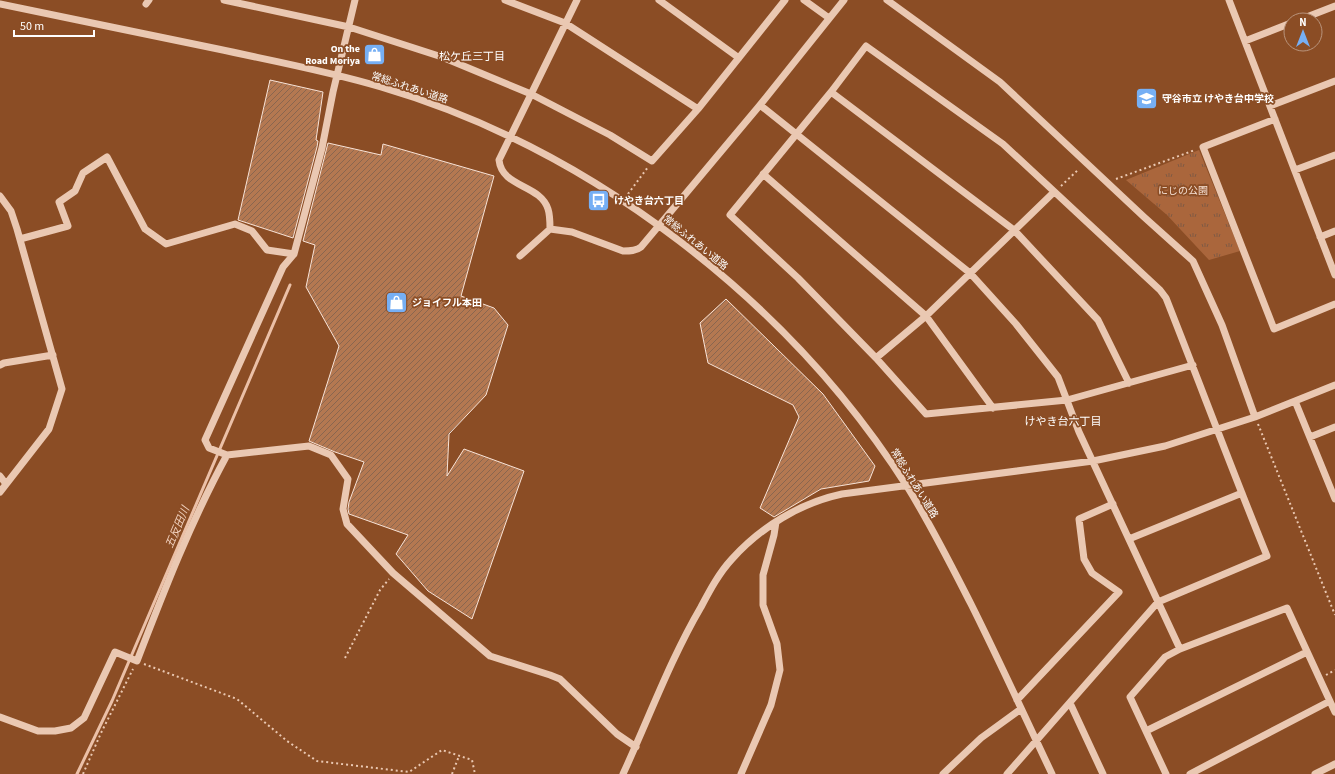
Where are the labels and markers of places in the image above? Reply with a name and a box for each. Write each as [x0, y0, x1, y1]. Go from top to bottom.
shop icon: On the Road Moriya [362, 41, 388, 67]
place label: On the Road Moriya [305, 42, 360, 68]
school or university icon: 守谷市立 けやき台中学校 [1134, 85, 1160, 111]
place label: 守谷市立 けやき台中学校 [1162, 92, 1274, 106]
bus stop icon: けやき台六丁目 [586, 187, 612, 213]
place label: けやき台六丁目 [614, 194, 684, 208]
shop icon: ジョイフル本田 [383, 289, 409, 315]
place label: ジョイフル本田 [412, 296, 482, 310]

